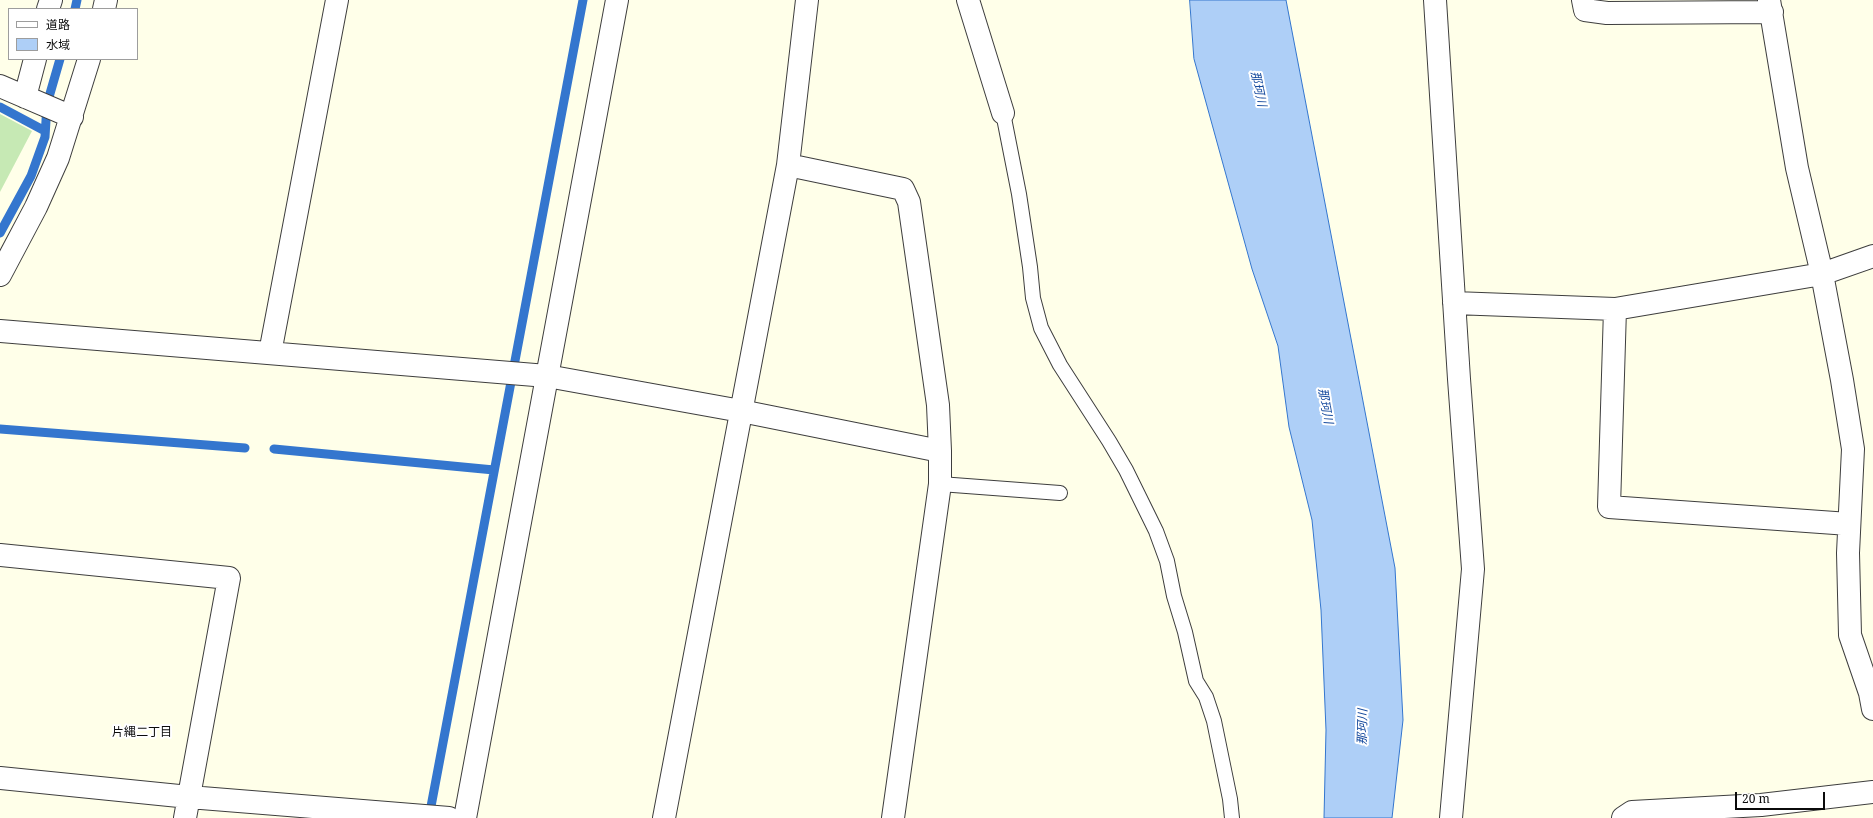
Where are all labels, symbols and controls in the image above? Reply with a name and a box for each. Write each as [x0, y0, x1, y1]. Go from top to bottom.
legend [8, 8, 138, 60]
text: 道路 [46, 16, 70, 33]
text: 水域 [46, 36, 70, 53]
water label: 那珂川 [1247, 70, 1269, 108]
water label: 那珂川 [1315, 387, 1335, 425]
water label: 那珂川 [1355, 709, 1371, 745]
district label: 片縄二丁目 [112, 726, 172, 740]
scale bar [1737, 784, 1827, 810]
text: 20 m [1742, 790, 1770, 807]

